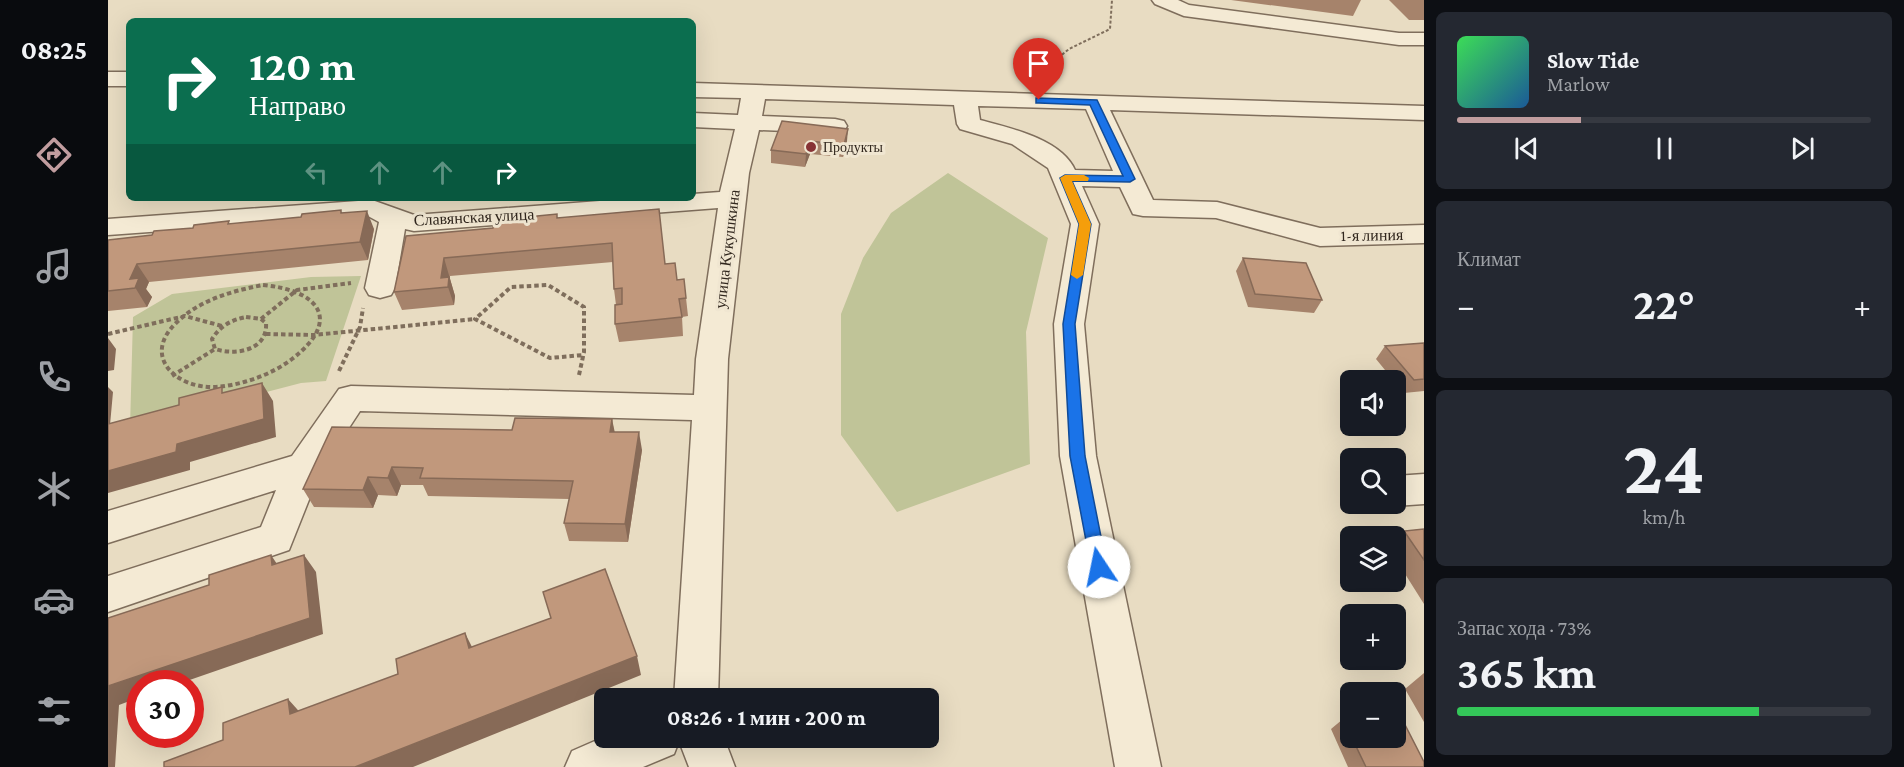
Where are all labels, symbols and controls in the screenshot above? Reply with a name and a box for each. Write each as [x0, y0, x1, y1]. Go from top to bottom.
text: 08:25 [21, 35, 87, 65]
pin [1013, 38, 1064, 100]
icon: right [150, 42, 228, 120]
text: 120 m [249, 42, 355, 89]
icon: arrive [1022, 47, 1055, 80]
text: Slow Tide [1547, 48, 1639, 73]
text: Marlow [1547, 73, 1610, 95]
text: Направо [249, 91, 346, 121]
icon: previous [1510, 132, 1543, 165]
icon: pause [1648, 132, 1681, 165]
icon: next [1786, 132, 1819, 165]
icon: directions [33, 134, 75, 176]
place label: Продукты [823, 139, 884, 155]
marker: Продукты [804, 140, 818, 154]
icon: left [300, 156, 333, 189]
icon: ahead [363, 156, 396, 189]
icon: ahead [426, 156, 459, 189]
icon: right [489, 156, 522, 189]
street label: улица Кукушкина [711, 188, 744, 310]
street label: Славянская улица [413, 205, 535, 230]
street label: 1-я линия [1341, 226, 1404, 244]
icon: music [33, 245, 75, 287]
text: Климат [1457, 248, 1521, 270]
text: 22° [1633, 279, 1695, 329]
text: − [1457, 287, 1474, 324]
text: + [1854, 287, 1871, 324]
icon: phone [33, 356, 75, 398]
map controls [1340, 370, 1406, 748]
button: sound [1340, 370, 1406, 436]
text: 24 [1623, 423, 1705, 510]
button: search [1340, 448, 1406, 514]
icon: climate [33, 468, 75, 510]
text: km/h [1642, 506, 1686, 528]
button: layers [1340, 526, 1406, 592]
position arrow [1067, 535, 1131, 599]
icon: car [33, 579, 75, 621]
button: + [1340, 604, 1406, 670]
text: Запас хода · 73% [1457, 617, 1591, 639]
text: 365 km [1457, 648, 1596, 698]
speed limit sign: 30 [126, 670, 204, 748]
button: − [1340, 682, 1406, 748]
icon: filters [33, 690, 75, 732]
text: 08:26 · 1 мин · 200 m [667, 705, 866, 730]

